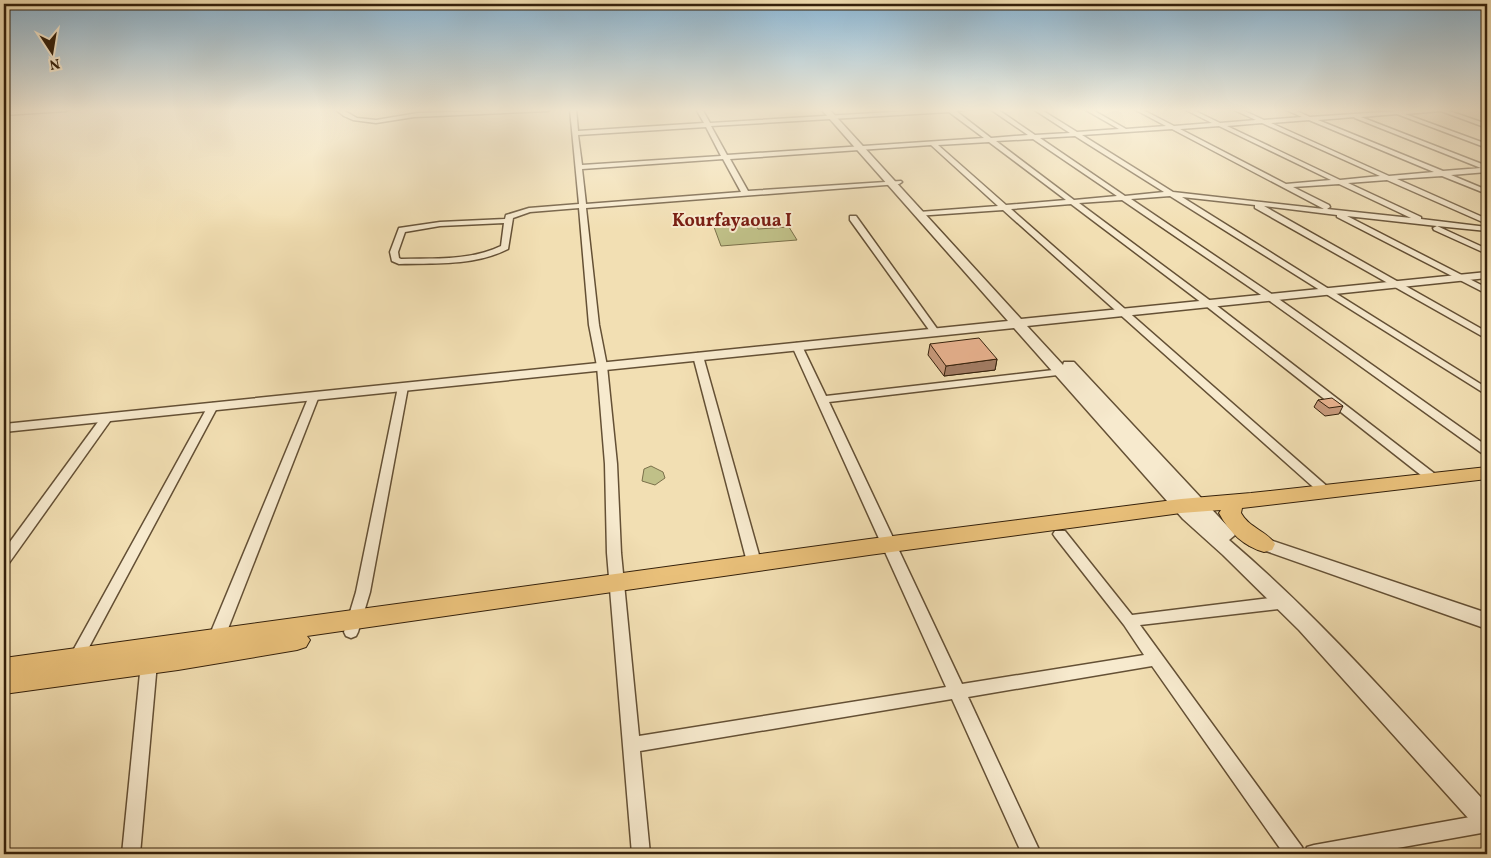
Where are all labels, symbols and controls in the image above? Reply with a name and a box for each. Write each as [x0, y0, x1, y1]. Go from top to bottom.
north arrow [28, 28, 78, 78]
text: N [47, 53, 61, 74]
district label: Kourfayaoua I [672, 209, 792, 234]

